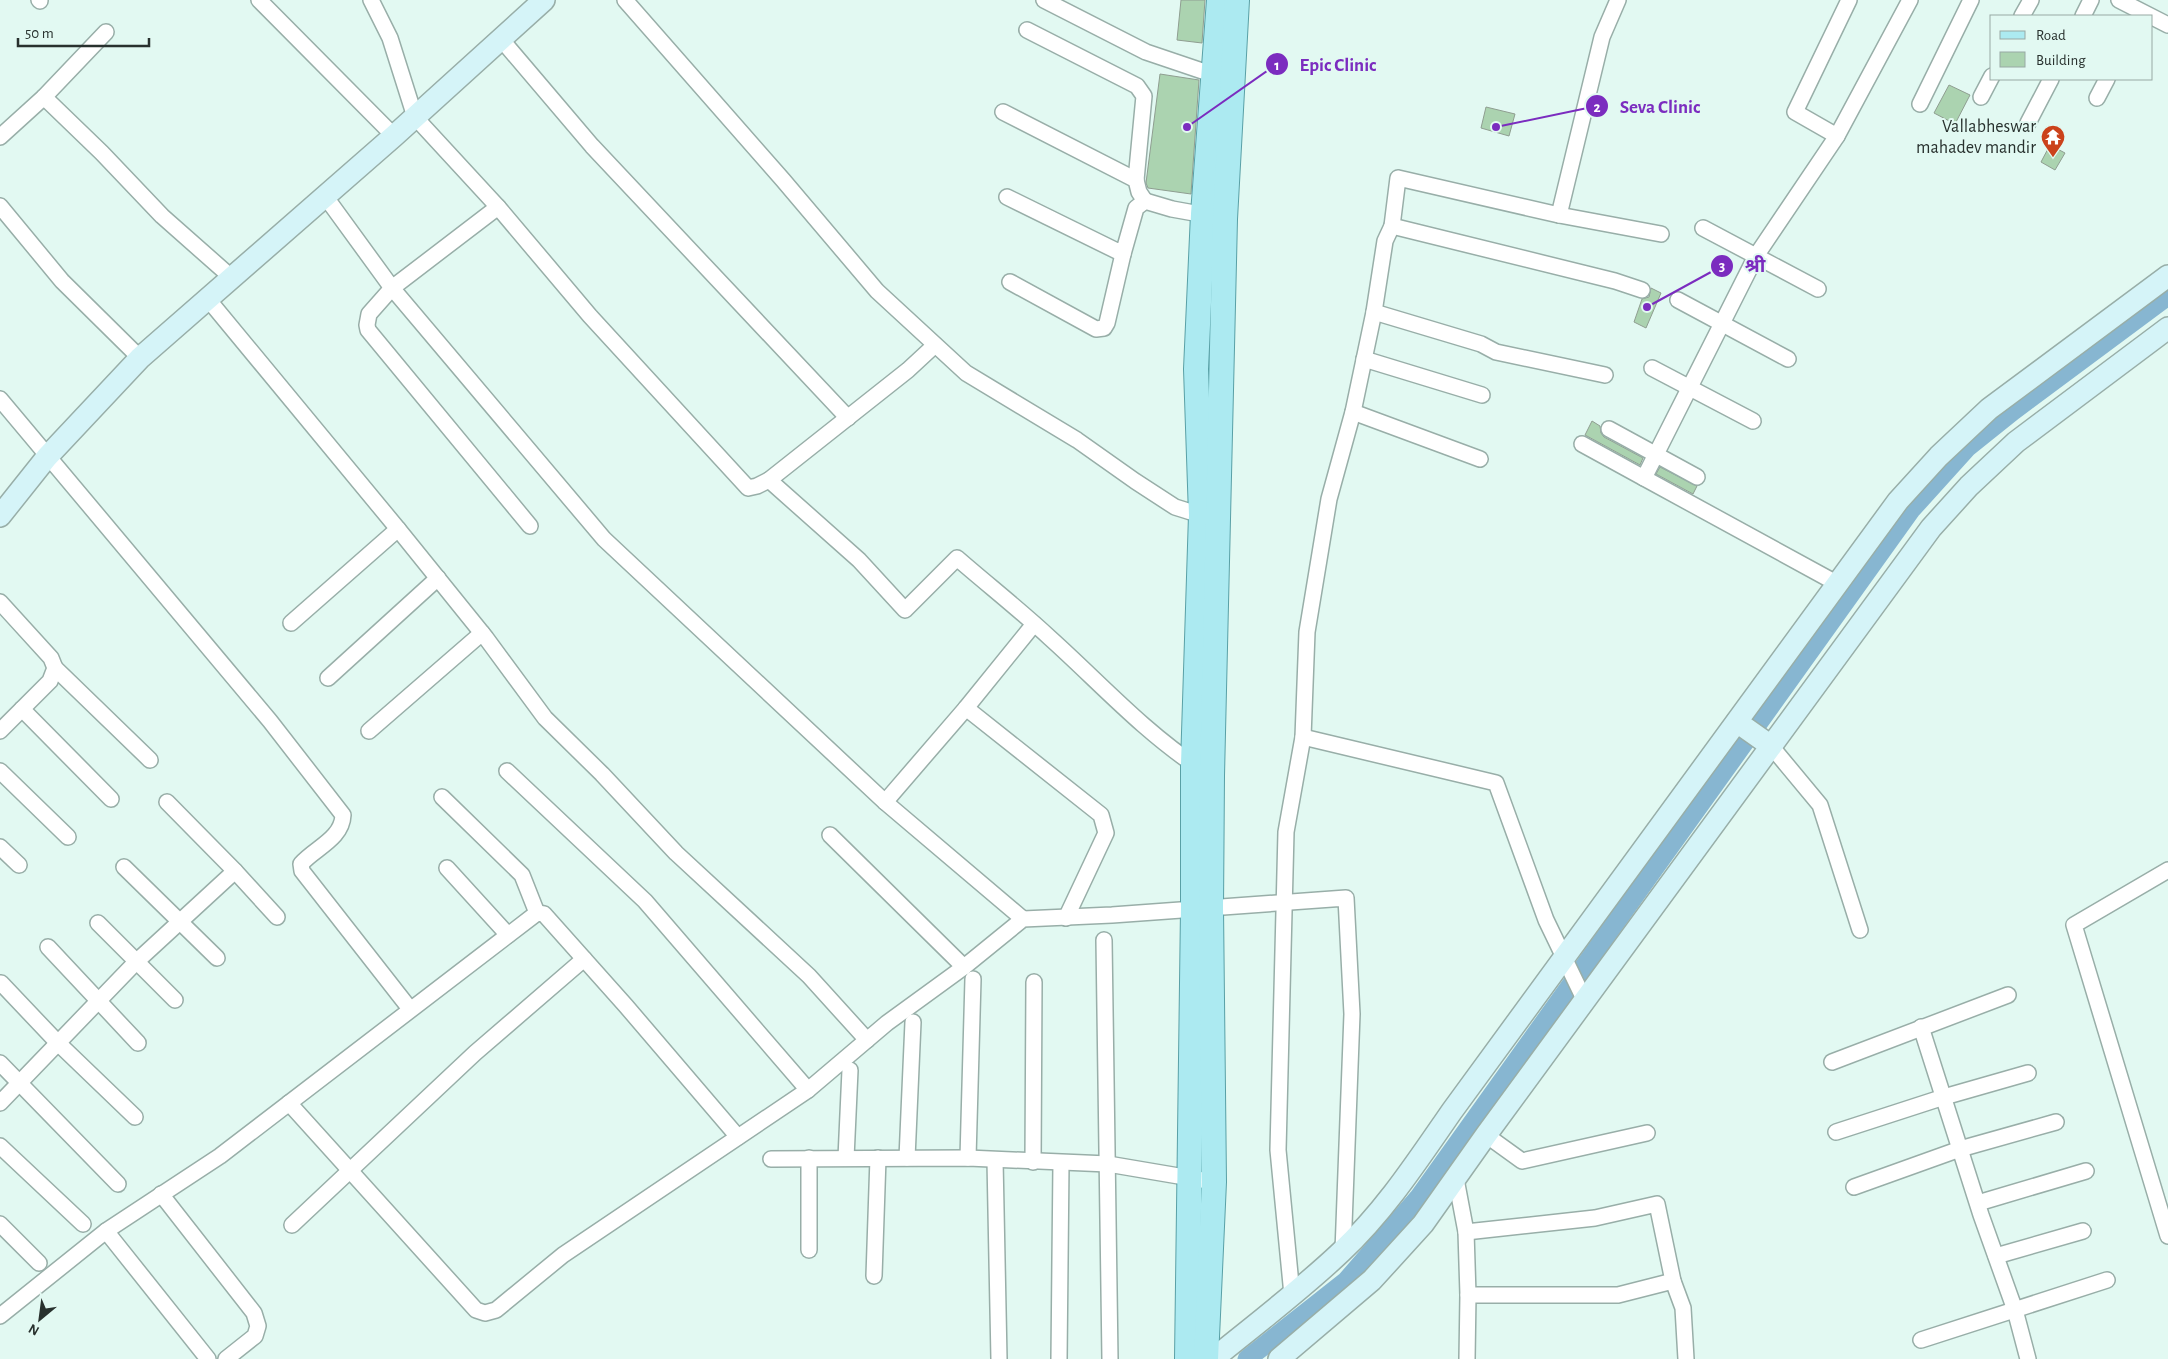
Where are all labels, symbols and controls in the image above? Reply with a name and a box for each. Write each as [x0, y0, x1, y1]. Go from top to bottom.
scale bar [18, 15, 149, 47]
legend [1990, 15, 2153, 80]
text: 50 m [25, 26, 54, 41]
text: Road [2036, 28, 2066, 43]
callout: Epic Clinic [1264, 47, 1386, 81]
text: Building [2036, 53, 2086, 68]
text: Epic Clinic [1300, 56, 1377, 75]
text: 1 [1274, 58, 1280, 73]
callout: Seva Clinic [1585, 89, 1710, 123]
text: Seva Clinic [1620, 98, 1701, 117]
text: 2 [1593, 100, 1601, 115]
place label: Vallabheswar mahadev mandir [1916, 118, 2036, 157]
temple icon: Vallabheswar mahadev mandir [2040, 124, 2066, 158]
callout: श्री [1709, 249, 1775, 283]
text: श्री [1745, 255, 1766, 276]
text: 3 [1719, 259, 1725, 274]
north arrow [15, 1294, 65, 1344]
text: N [27, 1321, 42, 1338]

